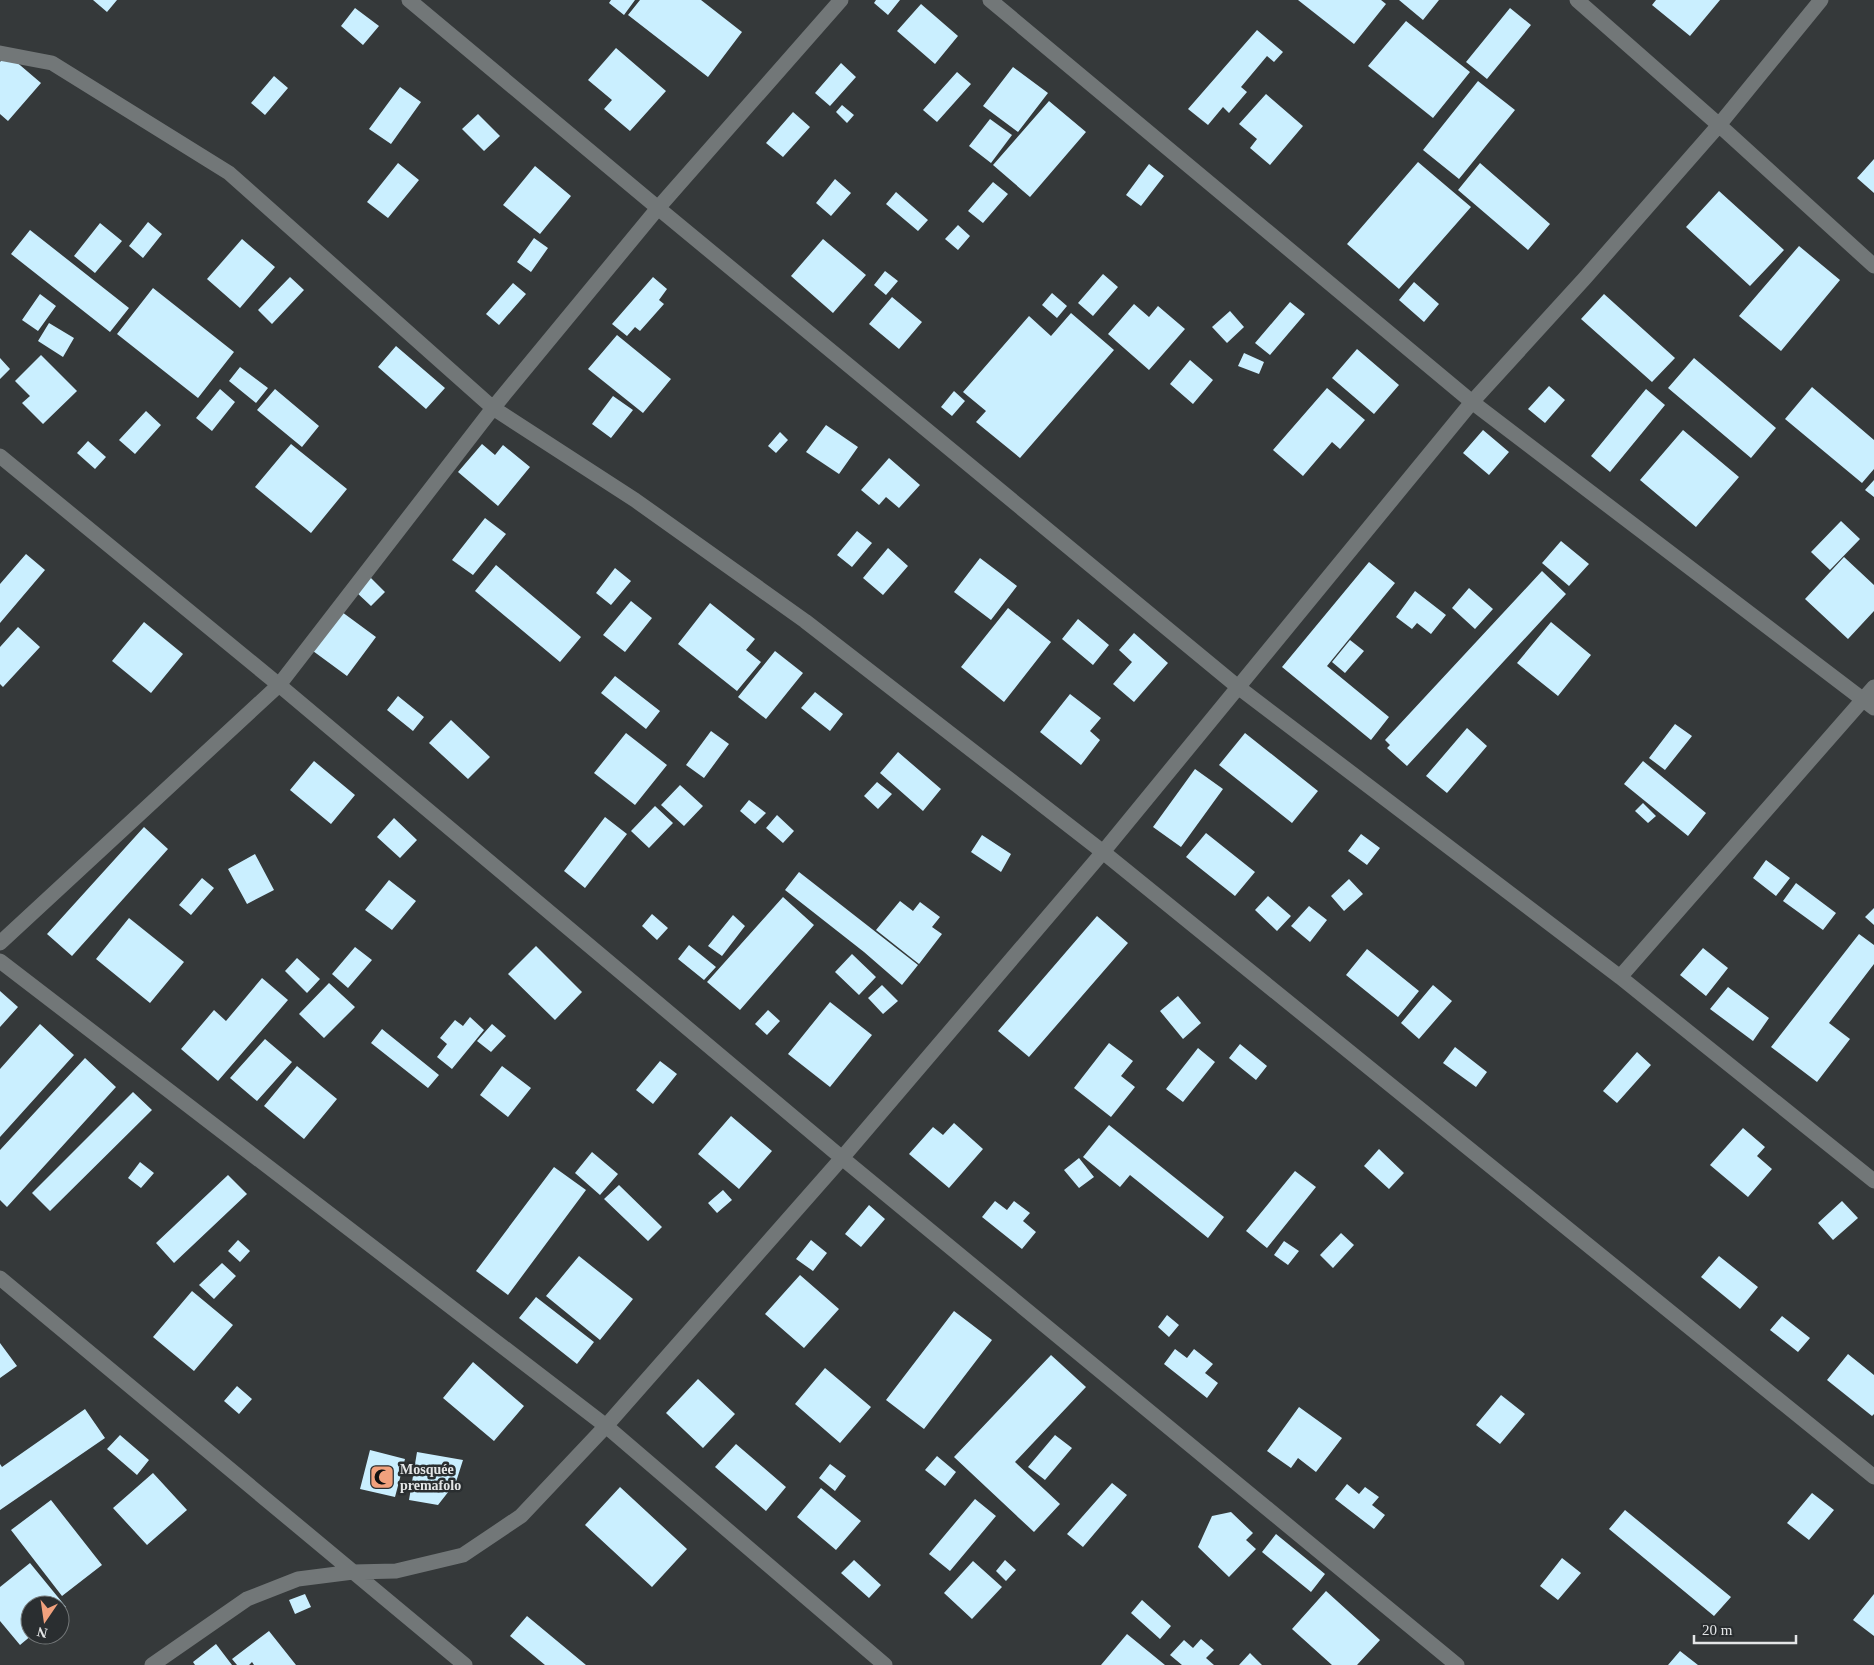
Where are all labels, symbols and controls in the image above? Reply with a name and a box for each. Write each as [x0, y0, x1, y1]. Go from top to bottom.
place label: Mosquée premafolo [400, 1462, 461, 1493]
mosque icon: Mosquée premafolo [369, 1464, 395, 1490]
north arrow [20, 1595, 70, 1645]
scale bar [1694, 1612, 1796, 1644]
text: 20 m [1702, 1622, 1733, 1638]
text: N [36, 1624, 49, 1641]

